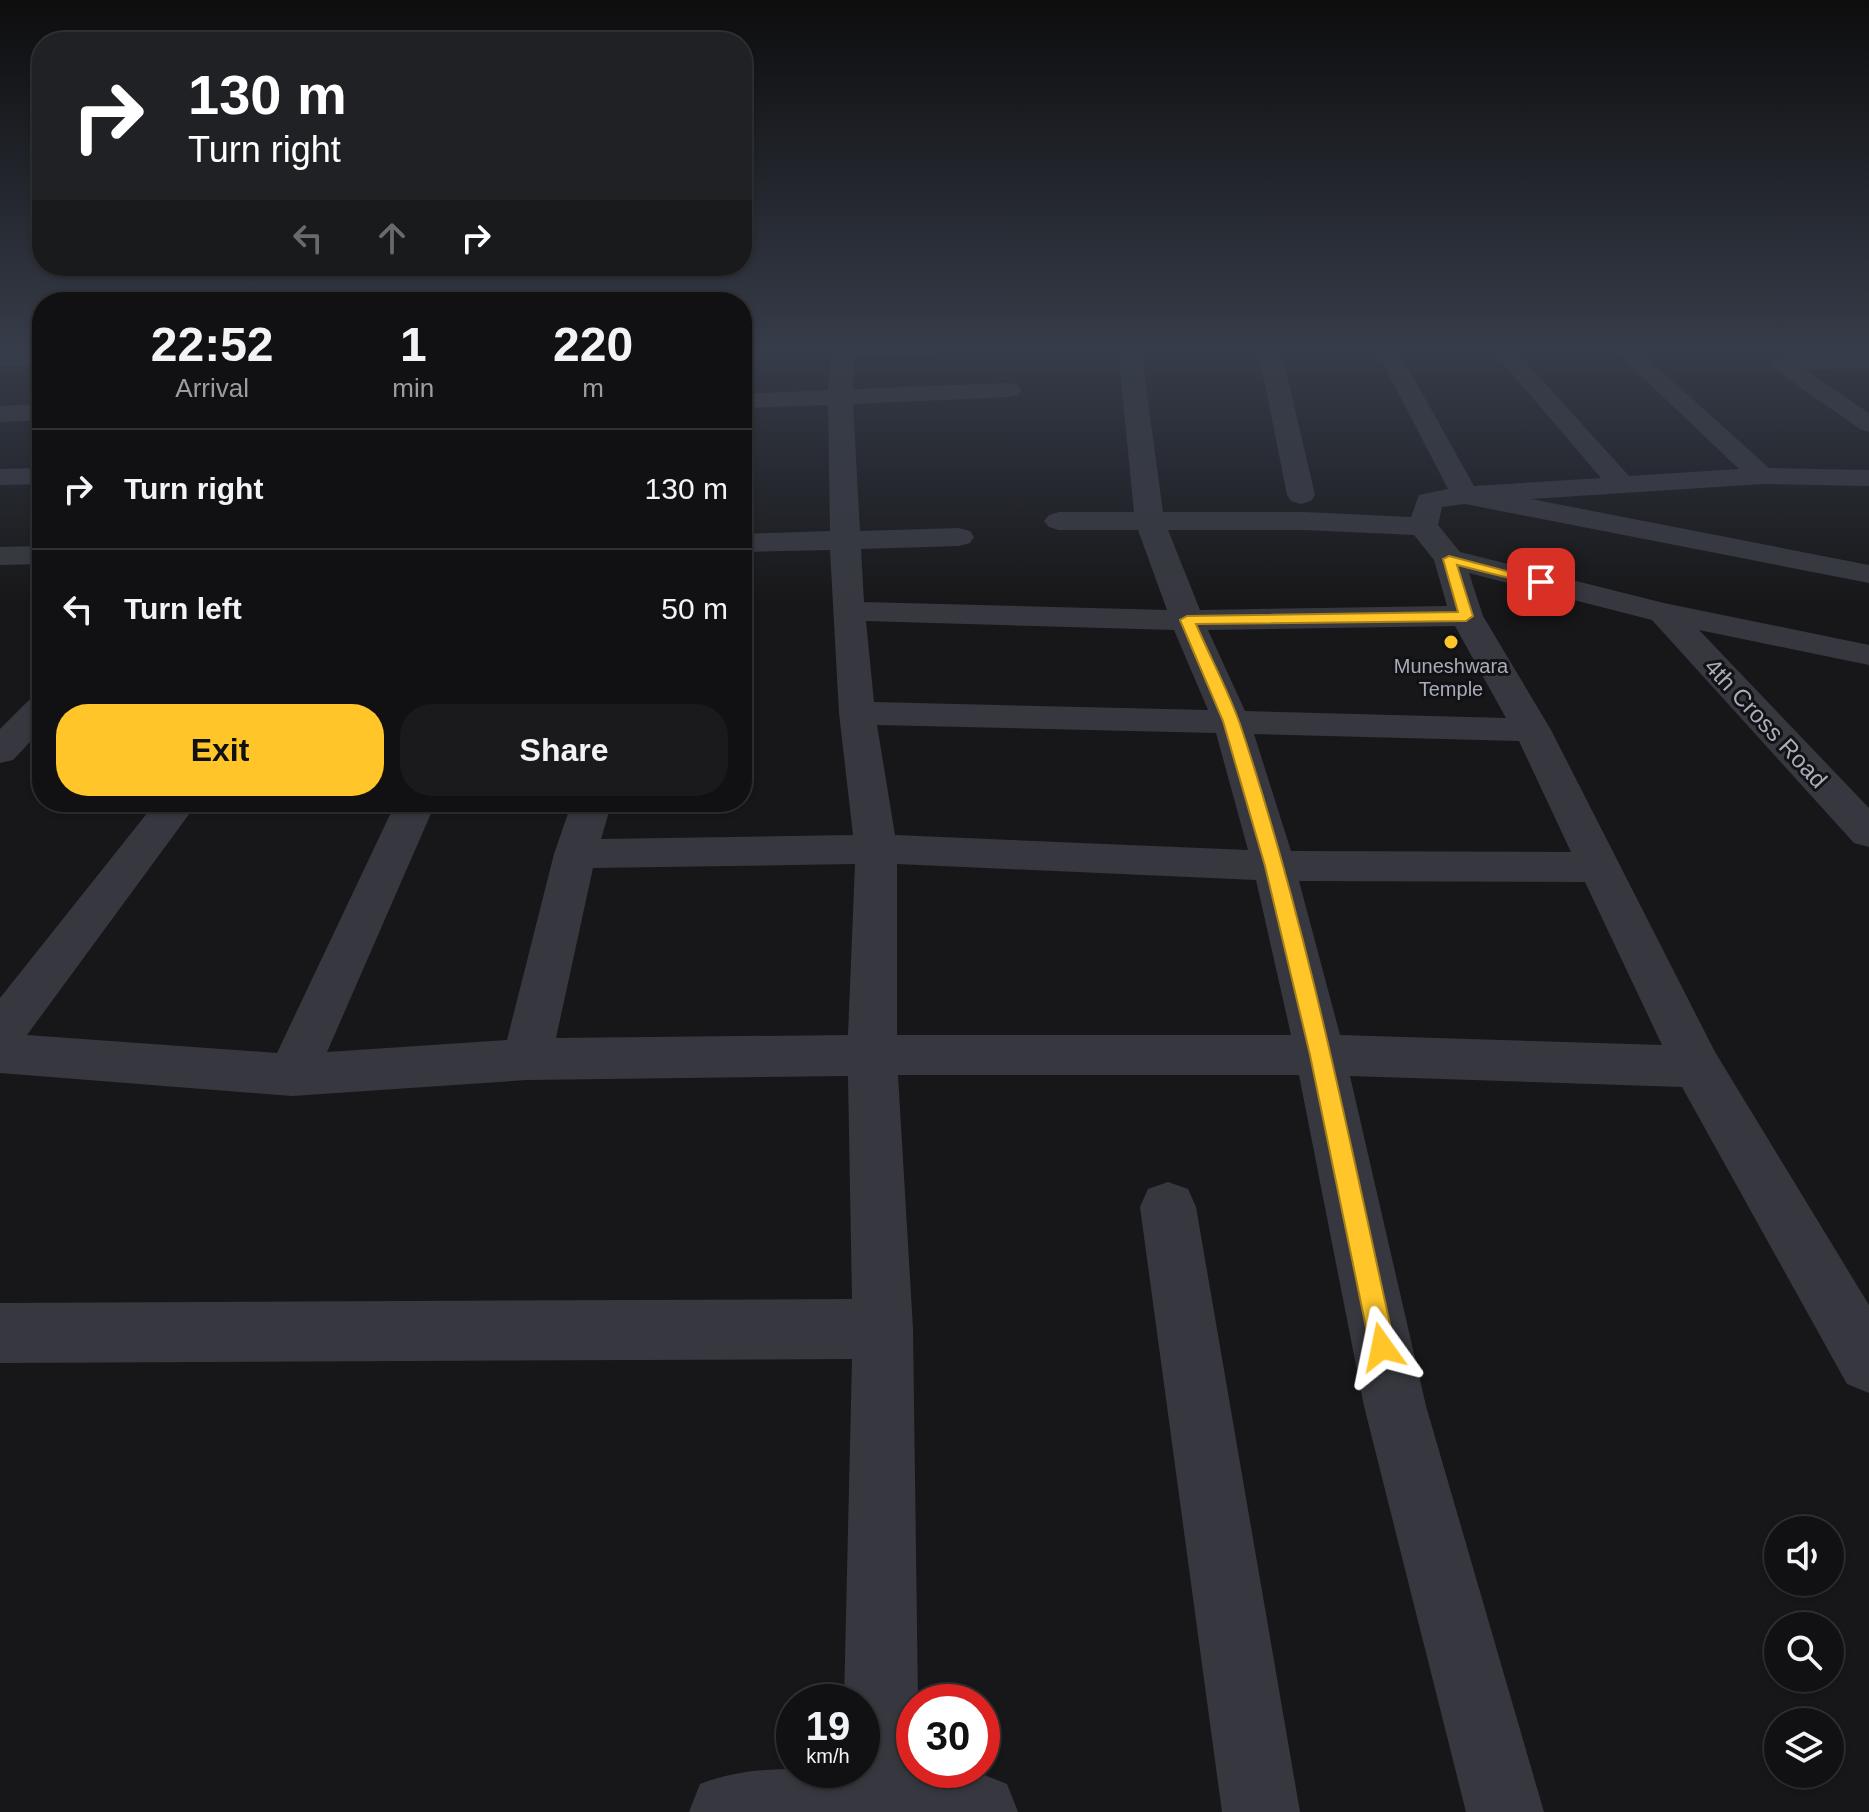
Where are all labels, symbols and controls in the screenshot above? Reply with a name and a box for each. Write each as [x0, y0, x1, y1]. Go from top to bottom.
text: 130 m [188, 63, 347, 126]
icon: right [56, 64, 160, 168]
text: Turn right [188, 129, 341, 170]
icon: left [286, 216, 330, 260]
icon: ahead [370, 216, 414, 260]
icon: right [454, 216, 498, 260]
text: 22:52 [151, 318, 274, 371]
text: 1 [400, 318, 427, 371]
text: 220 [553, 318, 633, 371]
text: Arrival [175, 373, 249, 403]
text: min [392, 373, 434, 403]
text: m [582, 373, 604, 403]
icon: right [56, 467, 100, 511]
text: Turn right [124, 472, 263, 505]
text: 130 m [645, 472, 728, 505]
pin [1507, 548, 1575, 616]
icon: arrive [1519, 560, 1563, 604]
icon: left [56, 587, 100, 631]
text: Turn left [124, 592, 242, 625]
text: 50 m [661, 592, 728, 625]
marker: Muneshwara Temple [1442, 633, 1460, 651]
street label: 4th Cross Road [1699, 653, 1833, 793]
place label: Muneshwara Temple [1394, 655, 1509, 700]
button: Exit [56, 704, 384, 796]
button: Share [400, 704, 728, 796]
position arrow [1340, 1305, 1424, 1389]
map controls [1764, 1516, 1844, 1788]
button: sound [1764, 1516, 1844, 1596]
button: search [1764, 1612, 1844, 1692]
speed limit sign: 30 [896, 1684, 1000, 1788]
text: 19 [806, 1704, 850, 1748]
button: layers [1764, 1708, 1844, 1788]
text: km/h [806, 1745, 850, 1767]

